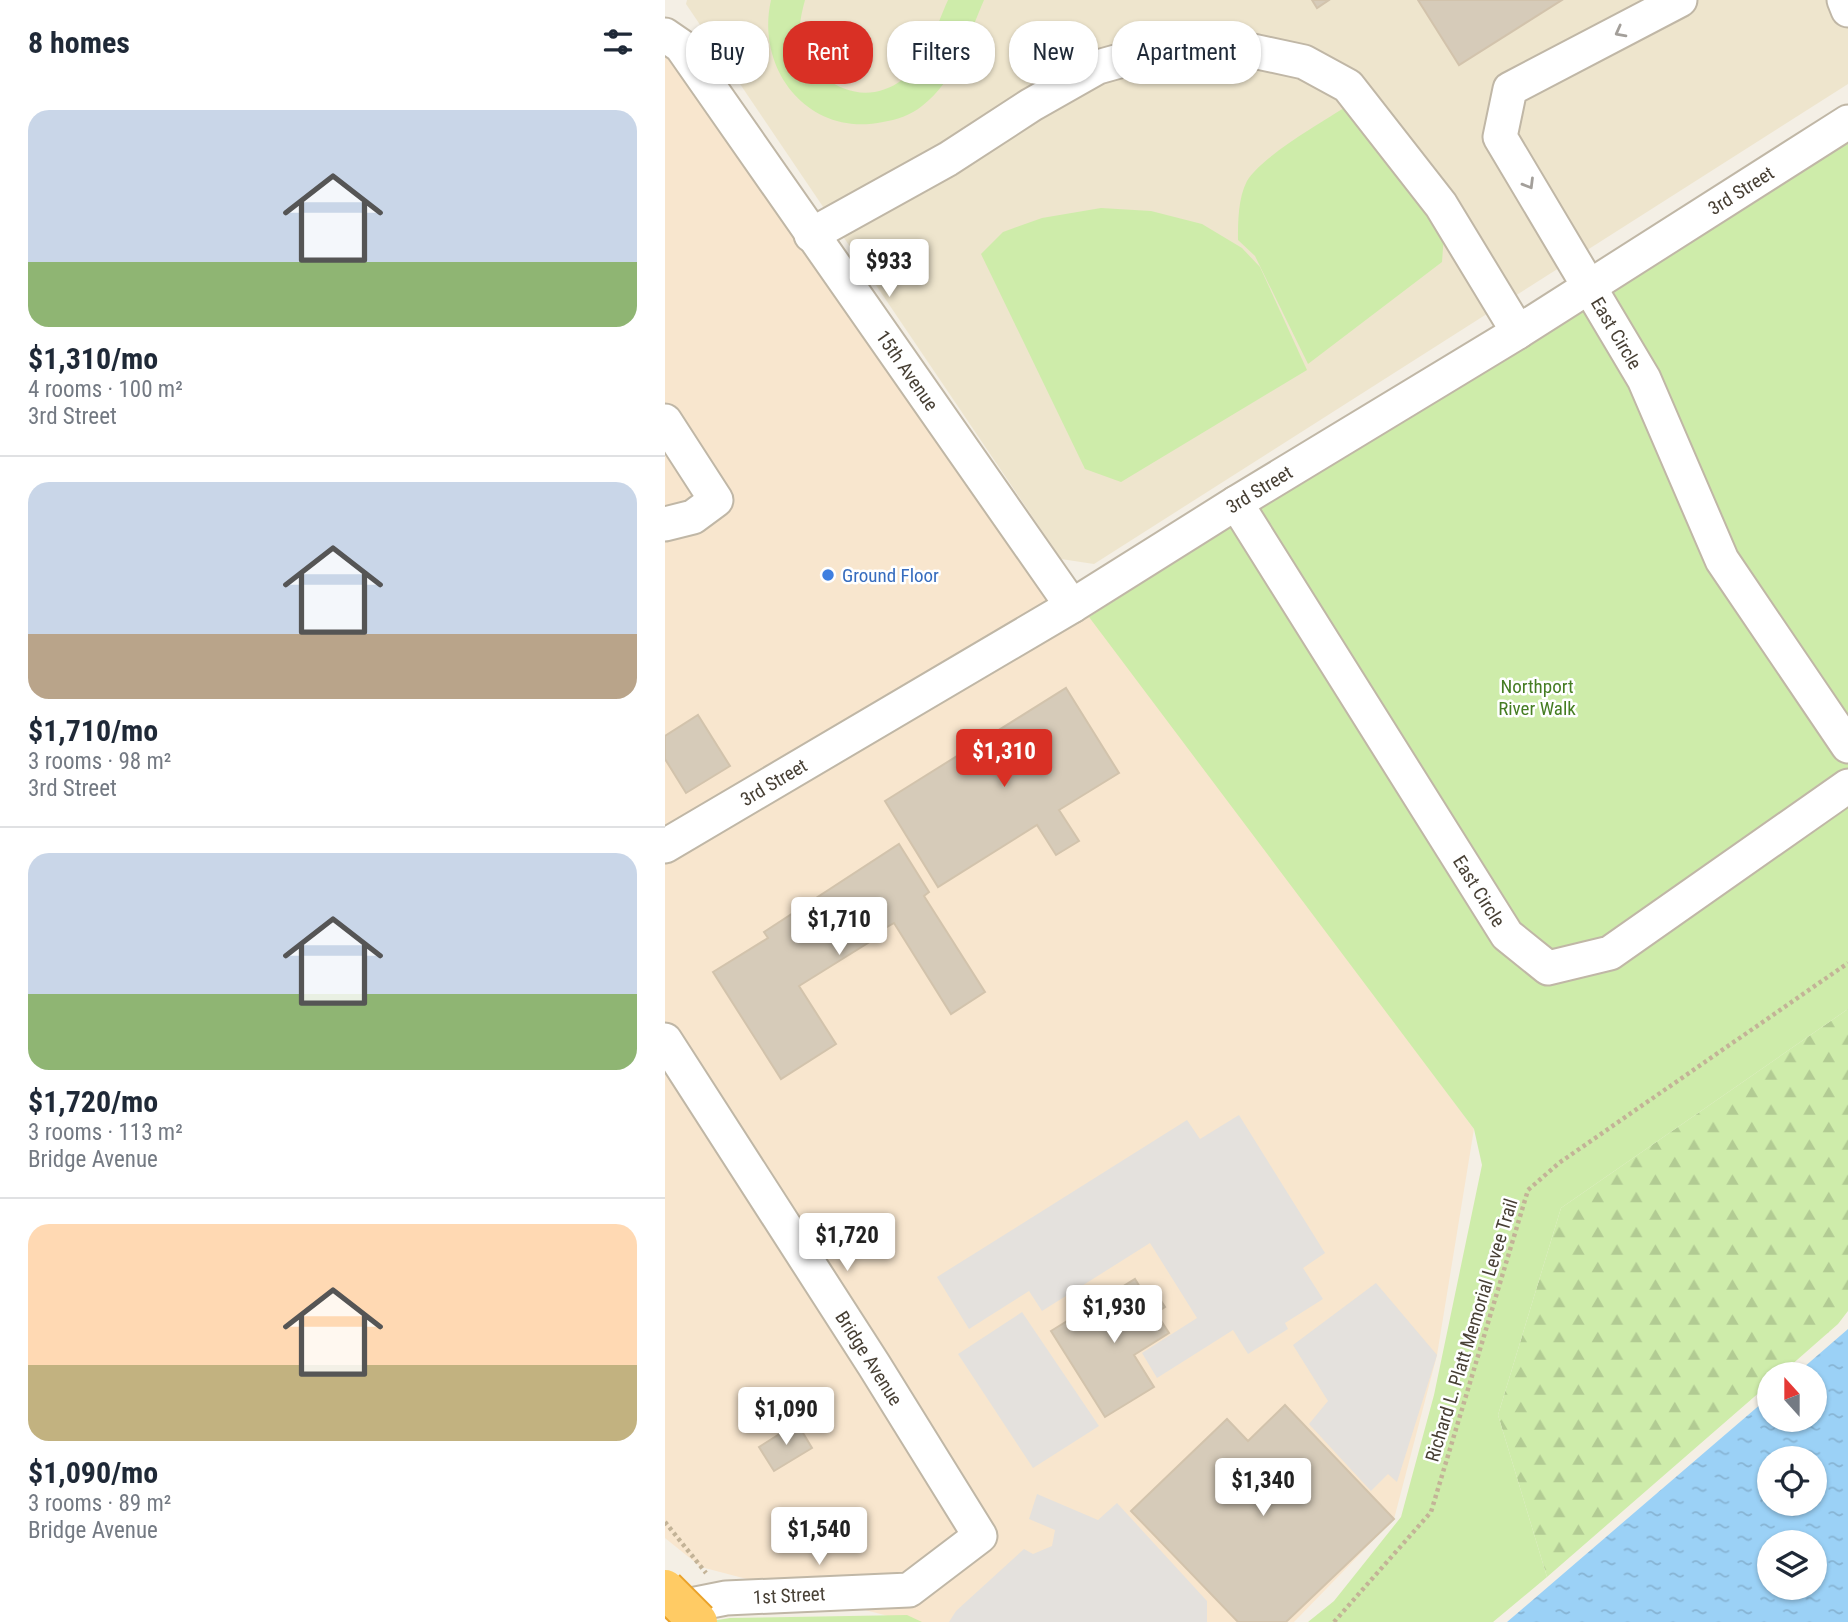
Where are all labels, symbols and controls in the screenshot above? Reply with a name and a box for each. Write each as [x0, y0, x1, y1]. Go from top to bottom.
chip: Buy [686, 21, 769, 84]
chip: Rent [783, 21, 873, 84]
chip: Filters [887, 21, 995, 84]
chip: New [1009, 21, 1098, 84]
chip: Apartment [1112, 21, 1261, 84]
icon: filters [599, 23, 637, 61]
one-way arrow [1615, 23, 1627, 37]
text: 8 homes [28, 25, 130, 60]
icon: home [270, 155, 396, 281]
street label: 3rd Street [1704, 161, 1778, 220]
one-way arrow [1520, 176, 1533, 189]
pin: $933 [848, 240, 930, 299]
text: $933 [866, 248, 912, 275]
street label: East Circle [1586, 293, 1647, 374]
street label: 15th Avenue [871, 326, 943, 415]
text: $1,310/mo [28, 341, 158, 376]
text: 4 rooms · 100 m² [28, 376, 183, 403]
text: 3rd Street [28, 403, 117, 430]
street label: 3rd Street [1222, 461, 1297, 518]
icon: home [270, 527, 396, 653]
place label: Ground Floor [842, 564, 939, 587]
marker: Ground Floor [820, 567, 836, 583]
park label: Northport River Walk [1498, 675, 1576, 720]
text: $1,710/mo [28, 713, 158, 748]
pin: $1,310 [947, 730, 1061, 789]
text: $1,310 [972, 738, 1036, 765]
text: 3 rooms · 98 m² [28, 748, 171, 775]
street label: 3rd Street [736, 754, 811, 811]
text: 3rd Street [28, 775, 117, 802]
street label: East Circle [1448, 851, 1510, 931]
icon: home [270, 898, 396, 1024]
pin: $1,710 [782, 898, 896, 957]
text: $1,710 [807, 906, 871, 933]
text: $1,720/mo [28, 1084, 158, 1119]
text: 3 rooms · 113 m² [28, 1119, 183, 1146]
text: Bridge Avenue [28, 1146, 158, 1173]
street label: Richard L. Platt Memorial Levee Trail [1420, 1196, 1523, 1465]
pin: $1,720 [790, 1214, 904, 1273]
text: $1,720 [815, 1222, 879, 1249]
icon: home [270, 1269, 396, 1395]
pin: $1,930 [1057, 1286, 1171, 1345]
text: $1,930 [1082, 1294, 1146, 1321]
street label: Bridge Avenue [830, 1307, 907, 1410]
north arrow [1757, 1362, 1827, 1432]
map controls [1757, 1362, 1827, 1600]
pin: $1,090 [729, 1388, 843, 1447]
text: $1,090 [754, 1396, 818, 1423]
button: locate [1757, 1446, 1827, 1516]
text: $1,090/mo [28, 1455, 158, 1490]
pin: $1,340 [1206, 1458, 1320, 1518]
text: $1,340 [1231, 1467, 1295, 1494]
text: 3 rooms · 89 m² [28, 1490, 171, 1517]
pin: $1,540 [762, 1508, 876, 1567]
text: $1,540 [787, 1516, 851, 1543]
text: Bridge Avenue [28, 1517, 158, 1544]
button: layers [1757, 1530, 1827, 1600]
street label: 1st Street [752, 1582, 826, 1609]

